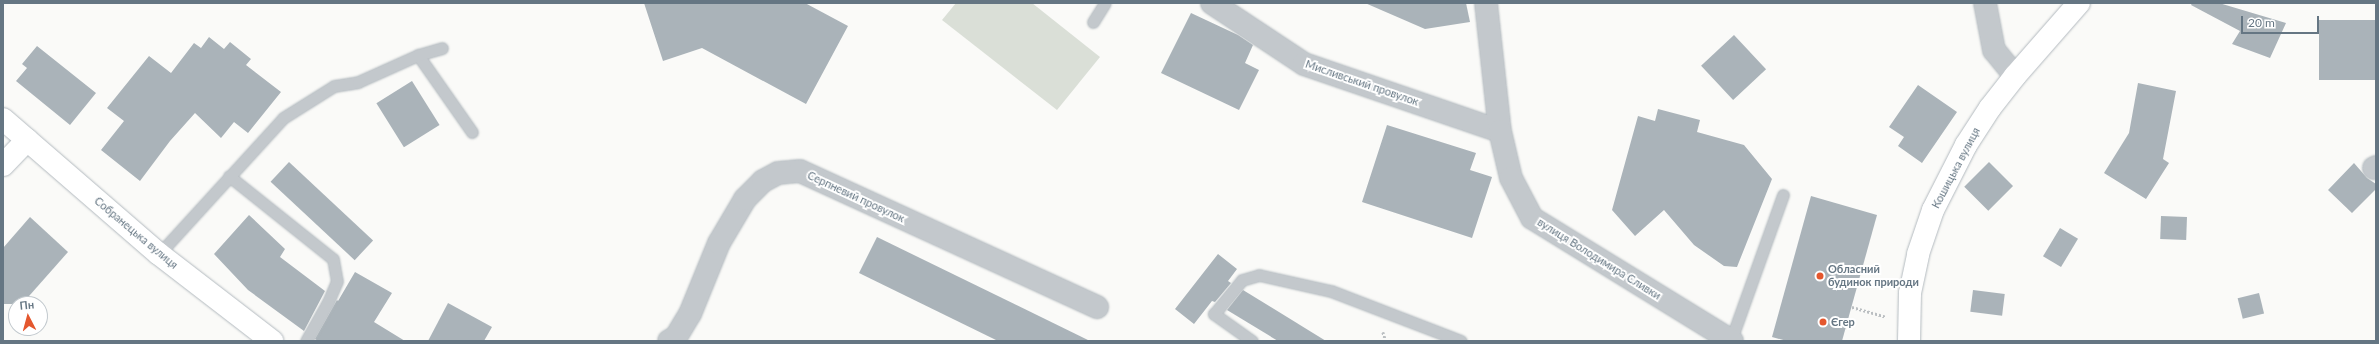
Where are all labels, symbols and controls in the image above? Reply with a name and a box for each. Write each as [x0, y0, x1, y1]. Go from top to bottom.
scale bar [2243, 8, 2321, 34]
text: 20 m [2248, 15, 2275, 30]
street label: Мисливський провулок [1304, 57, 1420, 109]
street label: Кошицька вулиця [1929, 125, 1983, 211]
street label: Серпневий провулок [805, 169, 907, 225]
street label: Собранецька вулиця [92, 194, 180, 272]
street label: вулиця Володимира Сливки [1535, 216, 1663, 302]
place label: Обласний будинок природи [1828, 263, 1919, 289]
marker: Обласний будинок природи [1815, 271, 1825, 281]
north arrow [8, 296, 48, 336]
text: Пн [19, 297, 35, 312]
place label: Єгер [1831, 315, 1855, 329]
marker: Єгер [1818, 317, 1828, 327]

